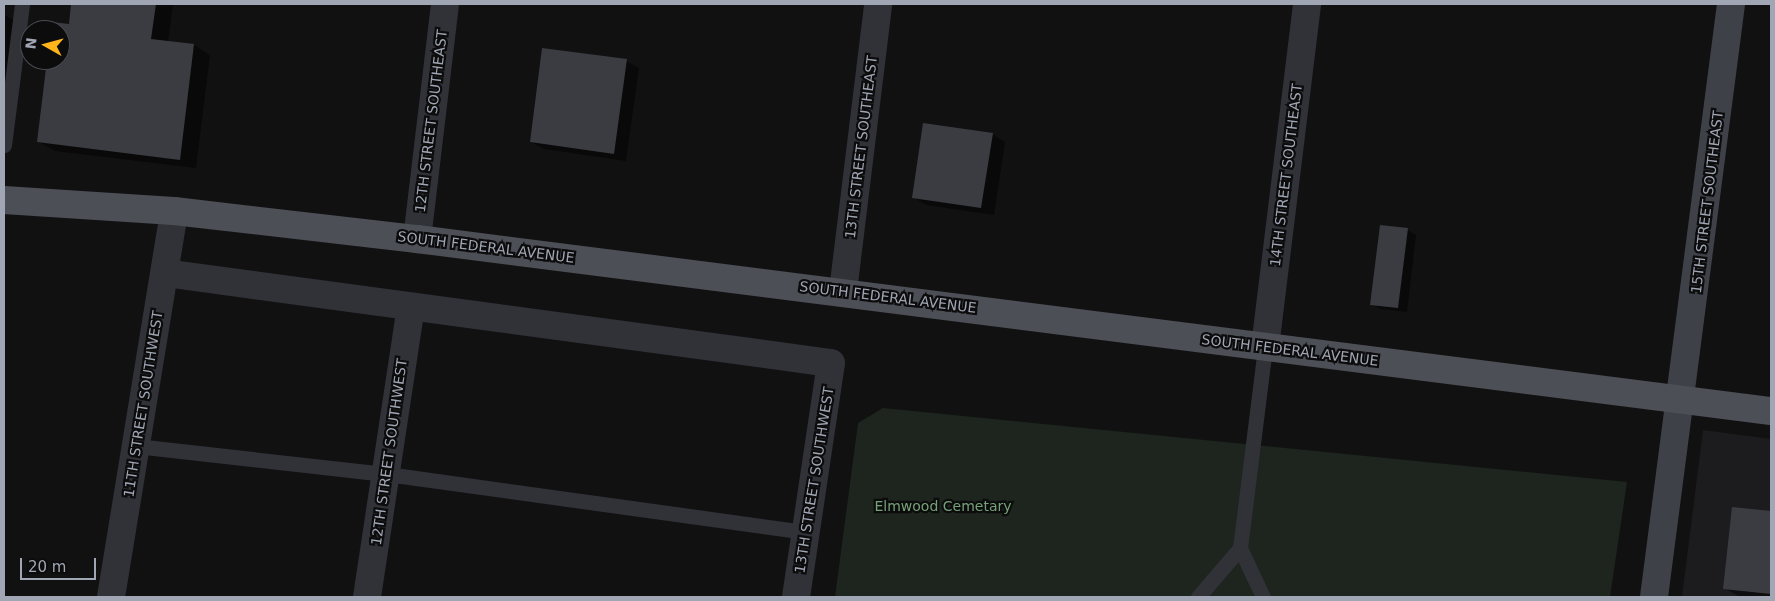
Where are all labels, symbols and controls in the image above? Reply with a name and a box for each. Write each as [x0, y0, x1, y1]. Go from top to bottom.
north arrow [20, 20, 70, 70]
street label: 12TH STREET SOUTHEAST [411, 29, 451, 213]
text: N [22, 37, 40, 50]
street label: 13TH STREET SOUTHEAST [841, 55, 881, 239]
street label: 14TH STREET SOUTHEAST [1266, 83, 1306, 267]
street label: 15TH STREET SOUTHEAST [1687, 110, 1727, 294]
street label: SOUTH FEDERAL AVENUE [397, 228, 575, 266]
street label: SOUTH FEDERAL AVENUE [799, 278, 977, 316]
street label: 11TH STREET SOUTHWEST [120, 310, 166, 498]
street label: SOUTH FEDERAL AVENUE [1201, 331, 1379, 369]
street label: 12TH STREET SOUTHWEST [368, 357, 410, 547]
street label: 13TH STREET SOUTHWEST [791, 386, 837, 574]
park label: Elmwood Cemetary [874, 498, 1012, 514]
scale bar [22, 548, 99, 580]
text: 20 m [28, 558, 66, 576]

